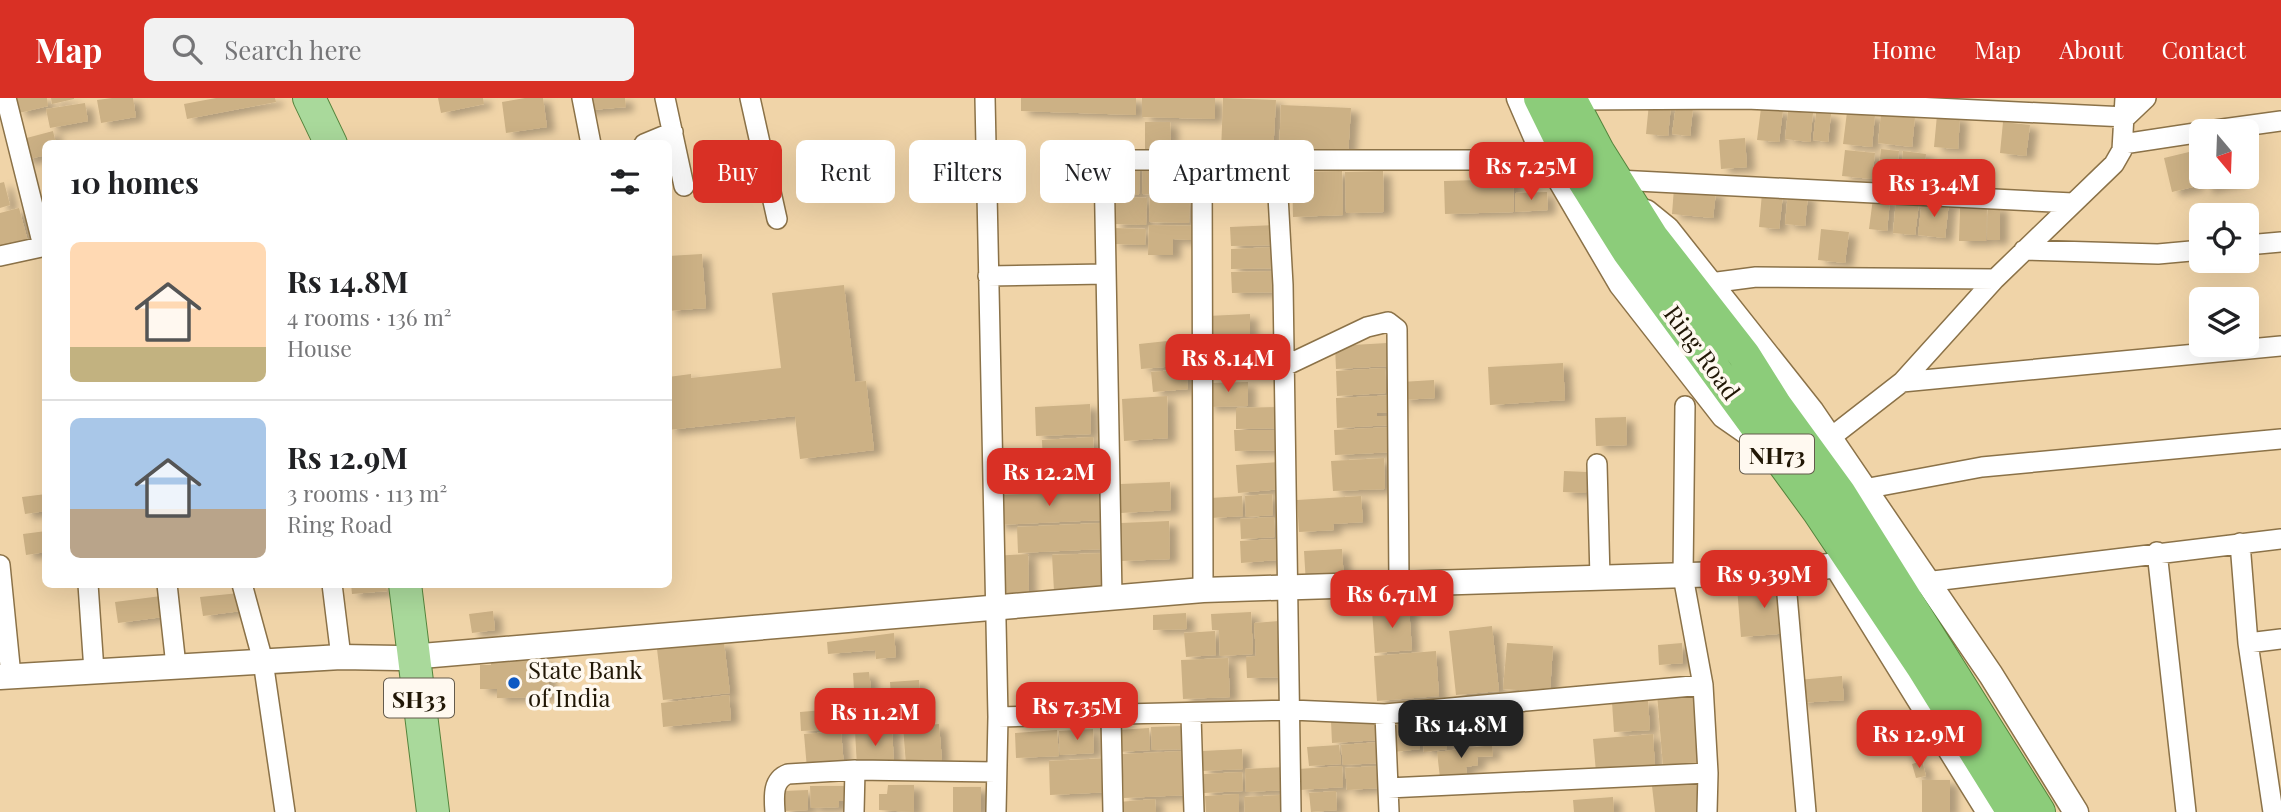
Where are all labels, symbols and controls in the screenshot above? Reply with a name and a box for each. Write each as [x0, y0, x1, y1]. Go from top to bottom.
search box [144, 18, 634, 81]
text: Map [35, 27, 102, 71]
icon: search [168, 30, 206, 68]
text: Search here [224, 32, 362, 67]
text: Home [1872, 33, 1936, 65]
text: Map [1974, 33, 2021, 65]
text: About [2059, 33, 2123, 65]
text: Contact [2161, 33, 2246, 65]
north arrow [2189, 119, 2259, 189]
map controls [2189, 119, 2259, 357]
chip: Buy [693, 140, 782, 203]
chip: Rent [796, 140, 895, 203]
chip: Filters [909, 140, 1026, 203]
chip: New [1040, 140, 1135, 203]
chip: Apartment [1149, 140, 1314, 203]
pin: Rs 7.25M [1459, 142, 1603, 202]
text: Rs 7.25M [1485, 149, 1577, 180]
pin: Rs 13.4M [1862, 159, 2006, 219]
text: 10 homes [70, 162, 199, 202]
icon: filters [606, 163, 644, 201]
text: Rs 13.4M [1888, 166, 1980, 197]
button: locate [2189, 203, 2259, 273]
text: Rs 14.8M [287, 261, 409, 301]
icon: home [126, 270, 210, 354]
button: layers [2189, 287, 2259, 357]
street label: Ring Road [1658, 298, 1748, 406]
text: 4 rooms · 136 m² [287, 301, 452, 332]
text: House [287, 332, 352, 363]
pin: Rs 8.14M [1156, 334, 1300, 394]
text: Rs 8.14M [1181, 341, 1275, 372]
road number: NH73 [1740, 434, 1814, 474]
text: Rs 12.9M [287, 437, 408, 477]
icon: home [126, 446, 210, 530]
pin: Rs 12.2M [977, 448, 1121, 508]
text: Rs 12.2M [1003, 455, 1095, 486]
text: 3 rooms · 113 m² [287, 477, 447, 508]
text: Ring Road [287, 508, 392, 539]
pin: Rs 9.39M [1692, 550, 1836, 610]
text: Rs 9.39M [1716, 557, 1812, 588]
pin: Rs 6.71M [1320, 570, 1464, 630]
text: Rs 6.71M [1346, 577, 1438, 608]
place label: State Bank of India [528, 653, 643, 713]
marker: State Bank of India [506, 675, 522, 691]
road number: SH33 [384, 678, 454, 718]
pin: Rs 7.35M [1005, 682, 1149, 742]
pin: Rs 11.2M [803, 688, 947, 748]
text: Rs 7.35M [1032, 689, 1122, 720]
text: Rs 11.2M [830, 695, 920, 726]
pin: Rs 14.8M [1389, 700, 1533, 760]
text: Rs 14.8M [1414, 707, 1508, 738]
pin: Rs 12.9M [1847, 710, 1991, 770]
text: Rs 12.9M [1873, 717, 1965, 748]

